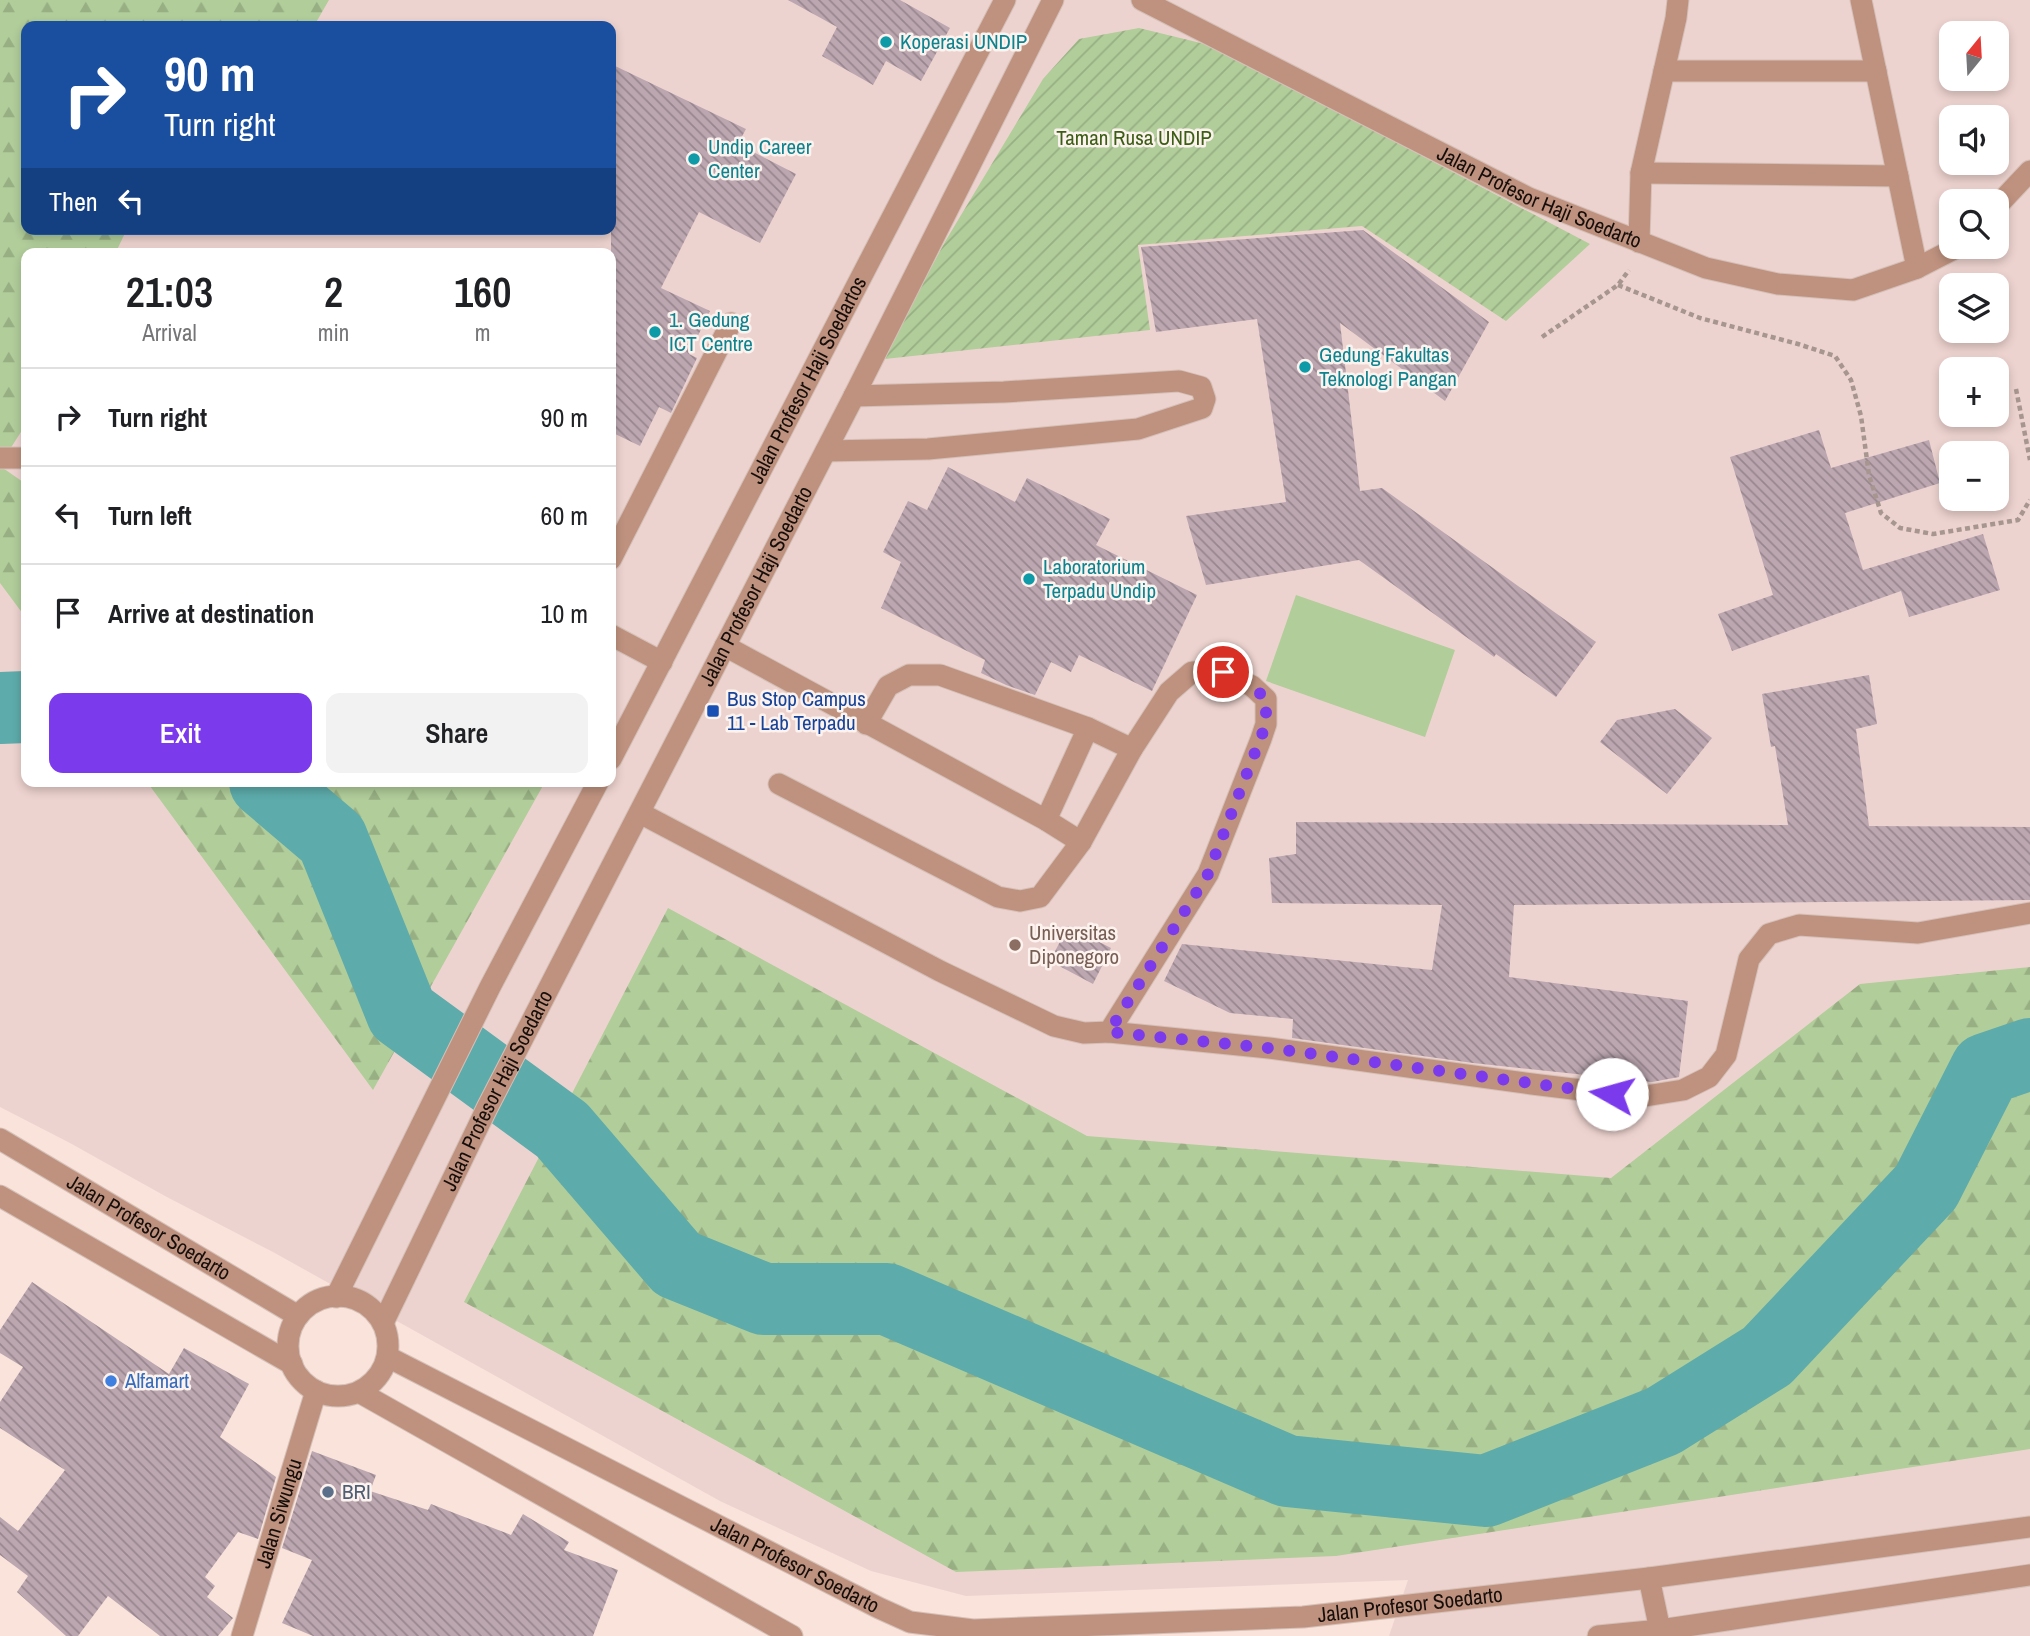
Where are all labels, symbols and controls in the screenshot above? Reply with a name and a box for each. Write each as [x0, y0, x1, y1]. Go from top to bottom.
north arrow [1939, 21, 2009, 91]
map controls [1939, 21, 2009, 511]
place label: Koperasi UNDIP [900, 27, 1027, 56]
marker: Koperasi UNDIP [878, 34, 894, 50]
text: 90 m [164, 40, 256, 106]
icon: right [49, 49, 140, 140]
text: Turn right [164, 103, 276, 146]
button: sound [1939, 105, 2009, 175]
park label: Taman Rusa UNDIP [1056, 123, 1212, 152]
place label: Undip Career Center [708, 132, 812, 185]
street label: Jalan Profesor Haji Soedarto [1432, 138, 1646, 255]
marker: Undip Career Center [686, 151, 702, 167]
icon: left [112, 182, 150, 220]
text: Then [49, 184, 98, 219]
button: search [1939, 189, 2009, 259]
text: 21:03 [126, 264, 213, 320]
text: 2 [324, 264, 343, 320]
text: 160 [454, 264, 511, 320]
street label: Jalan Profesor Haji Soedartos [741, 271, 873, 488]
button: layers [1939, 273, 2009, 343]
place label: 1. Gedung ICT Centre [669, 305, 753, 358]
text: Arrival [142, 317, 197, 348]
text: min [318, 317, 349, 348]
text: m [475, 317, 490, 348]
marker: 1. Gedung ICT Centre [647, 324, 663, 340]
place label: Gedung Fakultas Teknologi Pangan [1319, 340, 1457, 393]
button: + [1939, 357, 2009, 427]
marker: Gedung Fakultas Teknologi Pangan [1297, 359, 1313, 375]
icon: right [49, 398, 87, 436]
text: Turn right [108, 400, 207, 435]
text: 90 m [541, 400, 588, 435]
button: − [1939, 441, 2009, 511]
street label: Jalan Profesor Haji Soedarto [692, 481, 819, 691]
icon: left [49, 496, 87, 534]
text: Turn left [108, 498, 192, 533]
text: 60 m [541, 498, 588, 533]
place label: Laboratorium Terpadu Undip [1043, 552, 1156, 605]
marker: Laboratorium Terpadu Undip [1021, 571, 1037, 587]
icon: arrive [49, 594, 87, 632]
text: Arrive at destination [108, 596, 314, 631]
text: 10 m [541, 596, 588, 631]
pin [1193, 642, 1253, 702]
icon: arrive [1204, 653, 1242, 691]
place label: Bus Stop Campus 11 - Lab Terpadu [727, 684, 866, 737]
button: Exit [49, 693, 312, 773]
button: Share [326, 693, 588, 773]
marker: Bus Stop Campus 11 - Lab Terpadu [705, 703, 721, 719]
place label: Universitas Diponegoro [1029, 918, 1119, 971]
marker: Universitas Diponegoro [1007, 937, 1023, 953]
street label: Jalan Profesor Haji Soedarto [434, 985, 559, 1196]
position arrow [1575, 1057, 1649, 1131]
street label: Jalan Profesor Soedarto [62, 1167, 236, 1287]
place label: Alfamart [124, 1366, 189, 1395]
marker: Alfamart [103, 1373, 119, 1389]
street label: Jalan Siwungu [248, 1455, 309, 1572]
place label: BRI [342, 1477, 371, 1506]
marker: BRI [320, 1484, 336, 1500]
street label: Jalan Profesor Soedarto [706, 1509, 884, 1620]
street label: Jalan Profesor Soedarto [1316, 1580, 1504, 1629]

